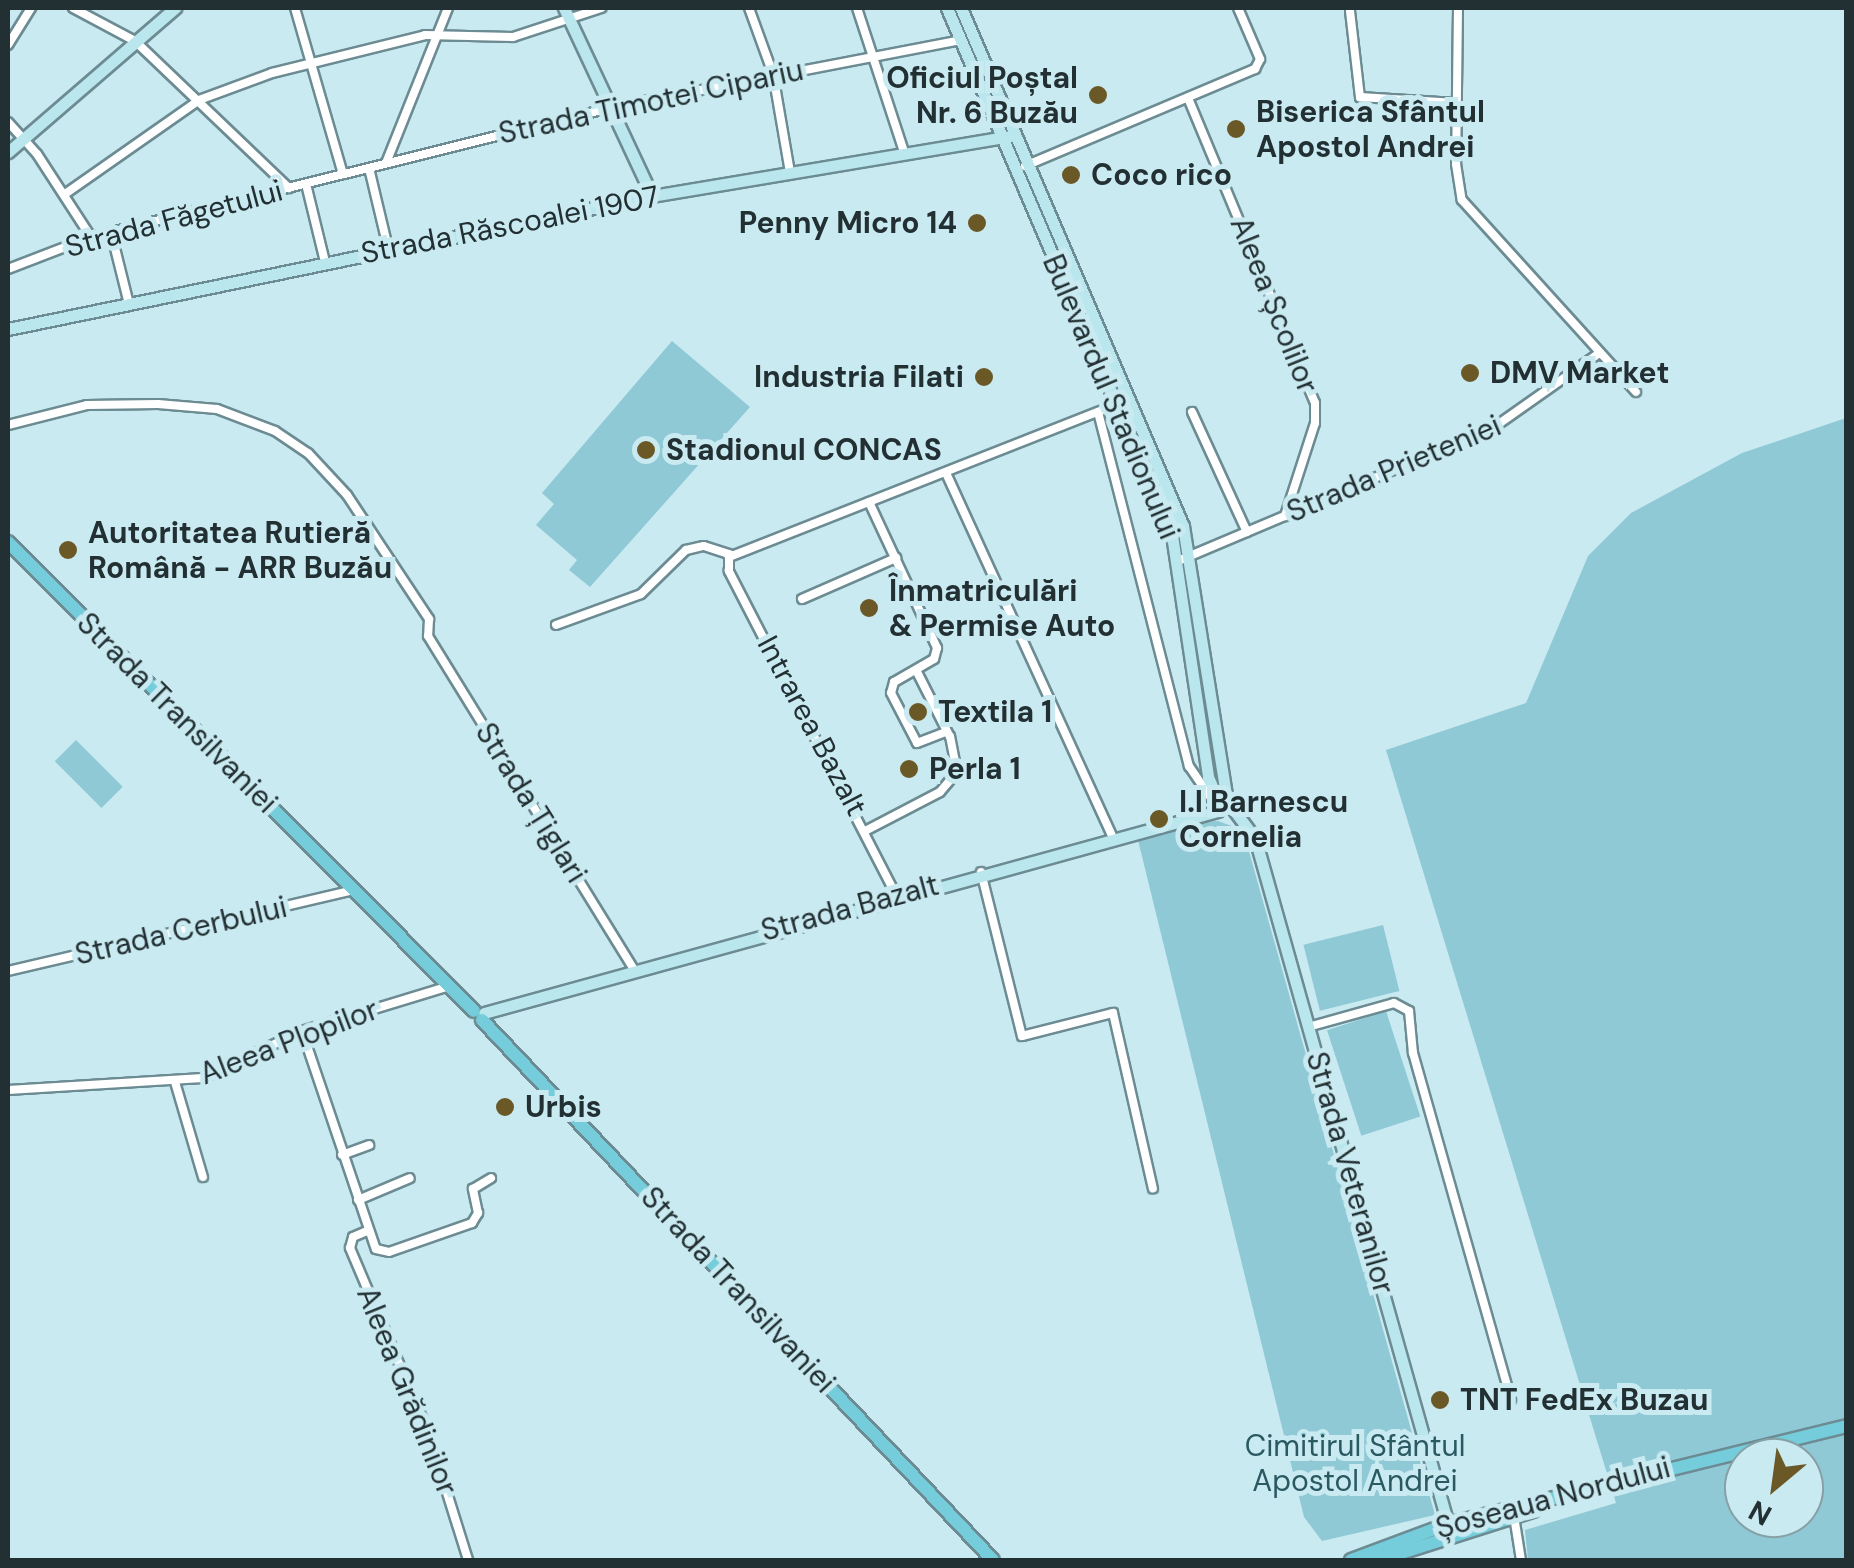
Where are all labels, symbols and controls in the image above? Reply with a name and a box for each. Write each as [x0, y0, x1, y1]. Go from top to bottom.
street label: Strada Timotei Cipariu [495, 52, 807, 152]
place label: Oficiul Poștal Nr. 6 Buzău [886, 60, 1078, 130]
marker: Oficiul Poștal Nr. 6 Buzău [1087, 84, 1109, 106]
place label: Biserica Sfântul Apostol Andrei [1256, 94, 1485, 164]
marker: Biserica Sfântul Apostol Andrei [1225, 118, 1247, 140]
place label: Coco rico [1091, 157, 1232, 193]
marker: Coco rico [1060, 164, 1082, 186]
street label: Strada Făgetului [61, 173, 287, 265]
street label: Strada Răscoalei 1907 [358, 178, 662, 272]
place label: Penny Micro 14 [739, 205, 957, 241]
marker: Penny Micro 14 [966, 212, 988, 234]
street label: Aleea Școlilor [1222, 212, 1326, 398]
street label: Bulevardul Stadionului [1035, 249, 1187, 545]
place label: DMV Market [1490, 355, 1669, 391]
place label: Industria Filati [754, 359, 964, 395]
marker: DMV Market [1459, 362, 1481, 384]
marker: Industria Filati [973, 366, 995, 388]
street label: Strada Prieteniei [1282, 408, 1506, 530]
place label: Stadionul CONCAS [666, 432, 942, 468]
marker: Stadionul CONCAS [635, 439, 657, 461]
place label: Autoritatea Rutieră Română - ARR Buzău [88, 515, 392, 586]
marker: Autoritatea Rutieră Română - ARR Buzău [57, 539, 79, 561]
place label: Înmatriculări & Permise Auto [889, 573, 1115, 644]
marker: Înmatriculări & Permise Auto [858, 597, 880, 619]
street label: Strada Transilvaniei [69, 605, 285, 821]
street label: Intrarea Bazalt [750, 630, 874, 822]
place label: Textila 1 [938, 694, 1052, 730]
marker: Textila 1 [907, 701, 929, 723]
street label: Strada Țiglari [468, 716, 594, 890]
place label: Perla 1 [929, 751, 1021, 787]
marker: Perla 1 [898, 758, 920, 780]
place label: I.I Barnescu Cornelia [1179, 784, 1348, 854]
marker: I.I Barnescu Cornelia [1148, 808, 1170, 830]
street label: Strada Bazalt [757, 867, 943, 949]
street label: Strada Cerbului [72, 889, 290, 973]
street label: Aleea Plopilor [195, 991, 383, 1093]
street label: Strada Veteranilor [1298, 1048, 1402, 1298]
place label: Urbis [525, 1089, 602, 1125]
marker: Urbis [494, 1096, 516, 1118]
street label: Strada Transilvaniei [633, 1180, 843, 1400]
street label: Aleea Grădinilor [349, 1282, 465, 1500]
place label: TNT FedEx Buzau [1460, 1382, 1708, 1418]
marker: TNT FedEx Buzau [1429, 1389, 1451, 1411]
park label: Cimitirul Sfântul Apostol Andrei [1245, 1428, 1465, 1498]
north arrow [1724, 1438, 1824, 1538]
street label: Șoseaua Nordului [1432, 1449, 1674, 1547]
text: N [1742, 1492, 1778, 1534]

